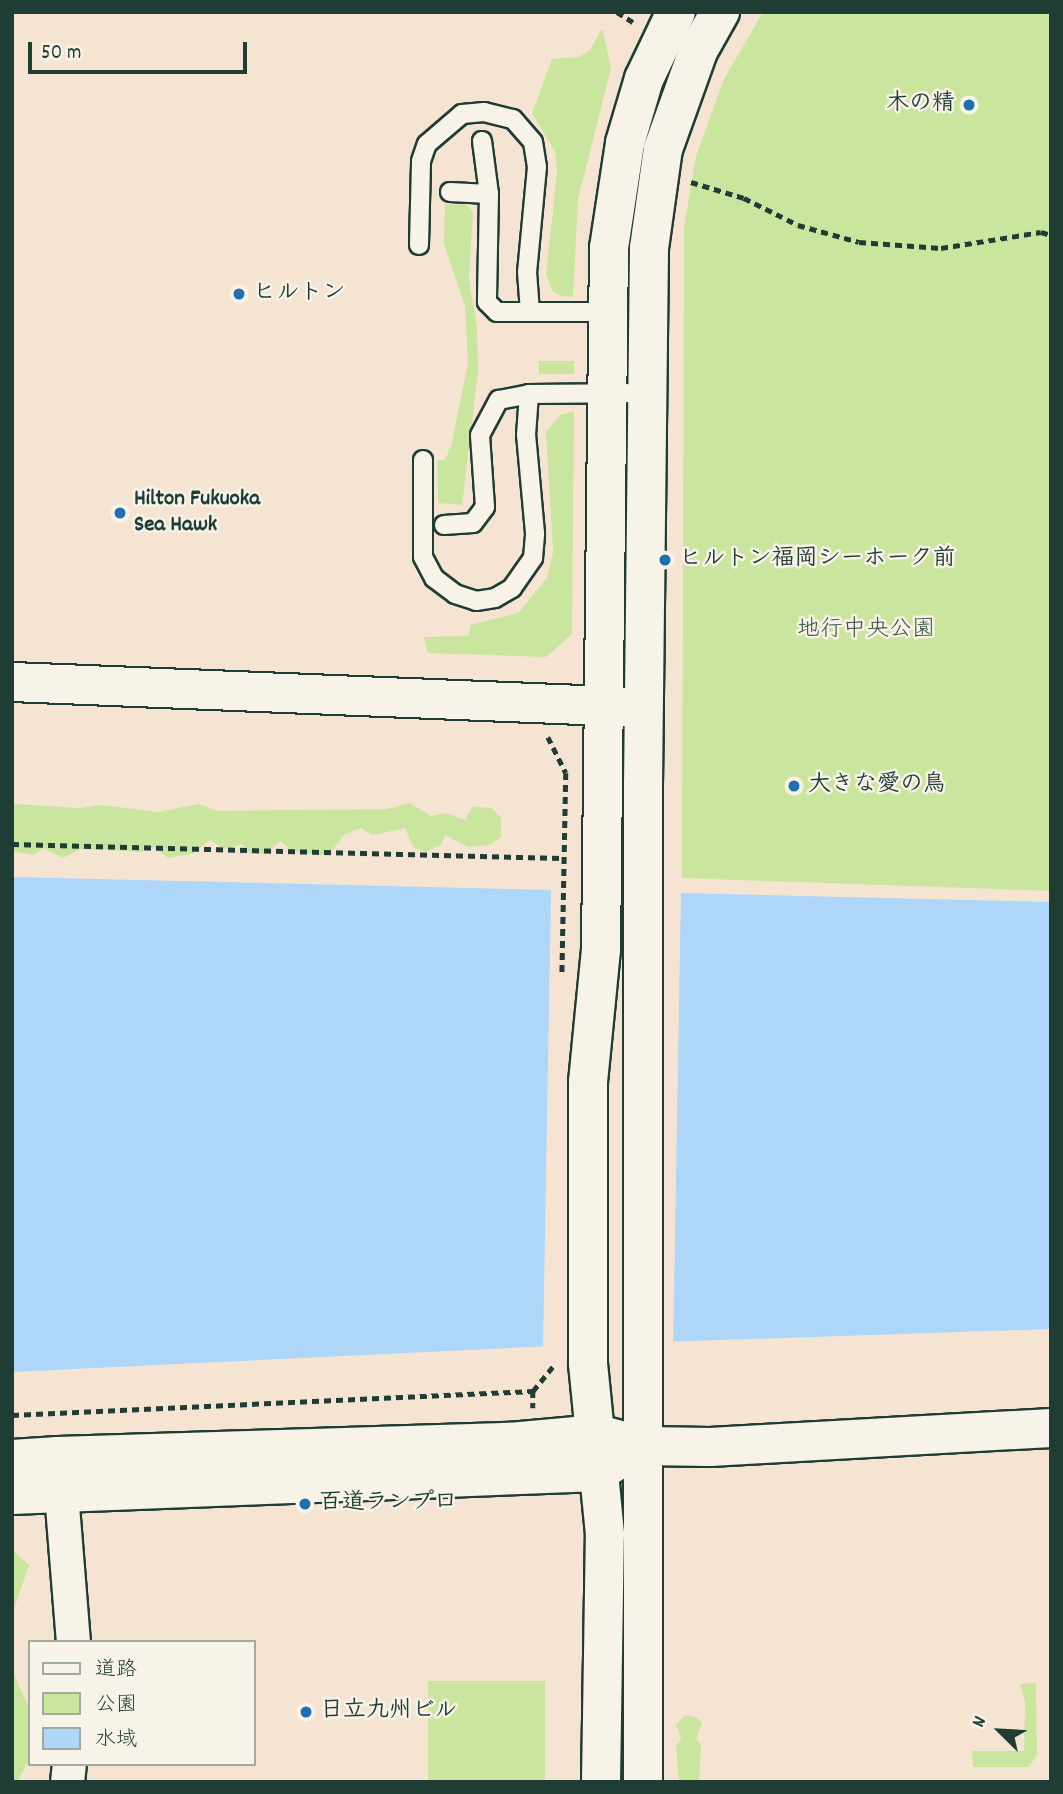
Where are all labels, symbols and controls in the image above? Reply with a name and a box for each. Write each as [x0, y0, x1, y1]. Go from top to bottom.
scale bar [32, 28, 250, 72]
text: 50 m [41, 39, 81, 69]
place label: 木の精 [886, 91, 955, 119]
marker: 木の精 [961, 97, 977, 113]
place label: ヒルトン [253, 280, 345, 308]
marker: ヒルトン [231, 286, 247, 302]
place label: Hilton Fukuoka Sea Hawk [134, 486, 260, 540]
marker: Hilton Fukuoka Sea Hawk [112, 505, 128, 521]
place label: ヒルトン福岡シーホーク前 [679, 546, 955, 574]
marker: ヒルトン福岡シーホーク前 [657, 552, 673, 568]
park label: 地行中央公園 [797, 617, 935, 645]
place label: 大きな愛の鳥 [808, 772, 946, 800]
marker: 大きな愛の鳥 [786, 778, 802, 794]
place label: 百道ランプ口 [319, 1490, 457, 1518]
marker: 百道ランプ口 [297, 1496, 313, 1512]
legend [28, 1640, 256, 1766]
text: 道路 [95, 1656, 137, 1686]
text: 公園 [95, 1691, 137, 1721]
north arrow [965, 1696, 1035, 1766]
place label: 日立九州ビル [320, 1698, 458, 1726]
marker: 日立九州ビル [298, 1704, 314, 1720]
text: N [966, 1712, 995, 1732]
text: 水域 [95, 1726, 137, 1756]

